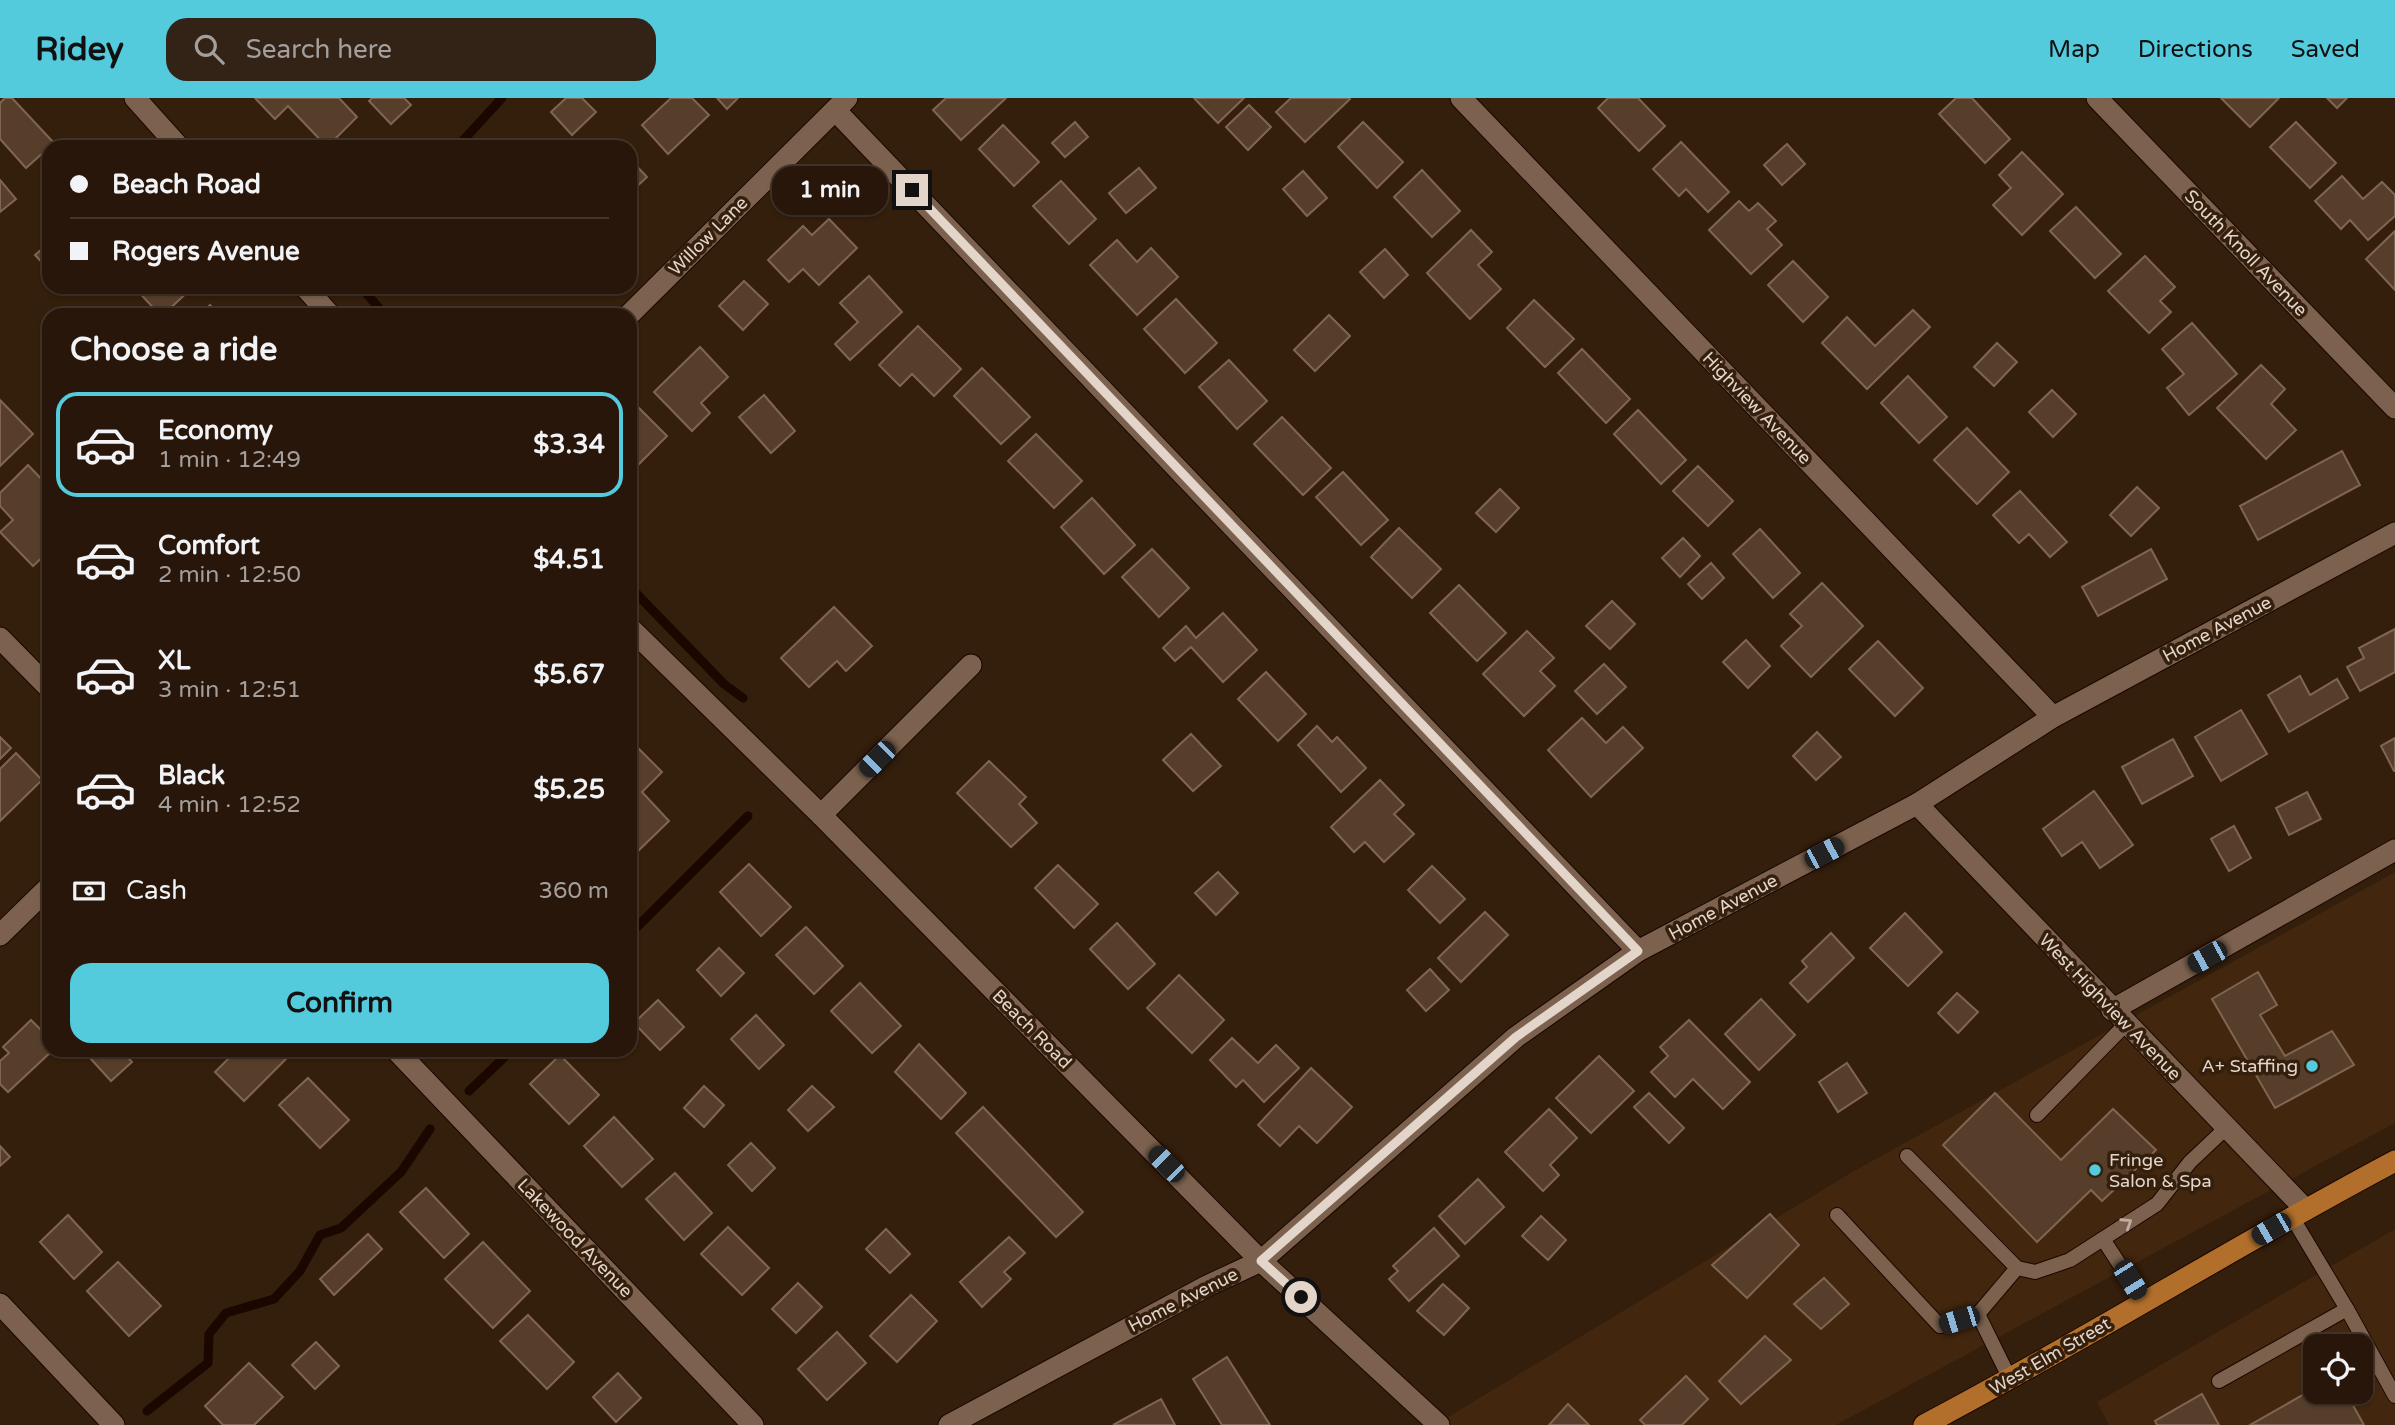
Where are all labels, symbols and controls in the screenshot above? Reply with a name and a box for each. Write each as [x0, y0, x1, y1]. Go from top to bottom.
search box [166, 18, 656, 81]
text: Ridey [35, 30, 124, 69]
icon: search [190, 30, 228, 68]
text: Search here [246, 34, 392, 65]
text: Map [2048, 35, 2100, 64]
text: Directions [2138, 35, 2253, 64]
text: Saved [2291, 35, 2360, 64]
callout: 1 min [772, 166, 888, 214]
text: Beach Road [112, 169, 261, 200]
route end [896, 174, 928, 206]
text: 1 min [799, 176, 861, 204]
street label: South Knoll Avenue [2180, 185, 2312, 321]
street label: Willow Lane [664, 192, 752, 280]
text: Rogers Avenue [112, 236, 300, 267]
text: Choose a ride [70, 331, 277, 369]
street label: Highview Avenue [1698, 347, 1816, 469]
icon: car [74, 413, 137, 476]
text: Economy [158, 415, 273, 446]
text: $3.34 [533, 429, 605, 460]
text: 1 min · 12:49 [158, 446, 301, 474]
icon: car [74, 528, 137, 591]
text: Comfort [158, 530, 260, 561]
text: $4.51 [533, 544, 605, 575]
text: 2 min · 12:50 [158, 561, 301, 589]
street label: Home Avenue [2159, 591, 2275, 667]
icon: car [74, 643, 137, 706]
text: XL [158, 645, 190, 676]
text: $5.67 [533, 659, 605, 690]
text: 3 min · 12:51 [158, 676, 301, 704]
car [855, 737, 900, 781]
icon: car [74, 758, 137, 821]
text: Black [158, 760, 225, 791]
text: $5.25 [533, 774, 605, 805]
text: 4 min · 12:52 [158, 791, 301, 819]
car [1801, 834, 1848, 872]
street label: Home Avenue [1665, 869, 1781, 945]
icon: cash [70, 872, 108, 910]
text: Cash [126, 875, 187, 906]
text: 360 m [539, 877, 609, 905]
street label: West Highview Avenue [2034, 929, 2186, 1085]
car [2184, 938, 2231, 976]
button: Confirm [70, 963, 609, 1043]
street label: Beach Road [988, 985, 1076, 1073]
place label: A+ Staffing [2201, 1055, 2298, 1077]
marker: A+ Staffing [2304, 1058, 2320, 1074]
car [1144, 1142, 1189, 1186]
place label: Fringe Salon & Spa [2109, 1149, 2212, 1192]
marker: Fringe Salon & Spa [2087, 1162, 2103, 1178]
street label: Lakewood Avenue [513, 1174, 637, 1302]
car [2248, 1209, 2295, 1249]
one-way arrow [2119, 1219, 2132, 1232]
car [2110, 1257, 2151, 1303]
street label: Home Avenue [1124, 1263, 1242, 1337]
route start [1285, 1281, 1317, 1313]
car [1936, 1304, 1983, 1336]
street label: West Elm Street [1985, 1312, 2115, 1400]
map controls [2303, 1334, 2373, 1404]
button: locate [2303, 1334, 2373, 1404]

